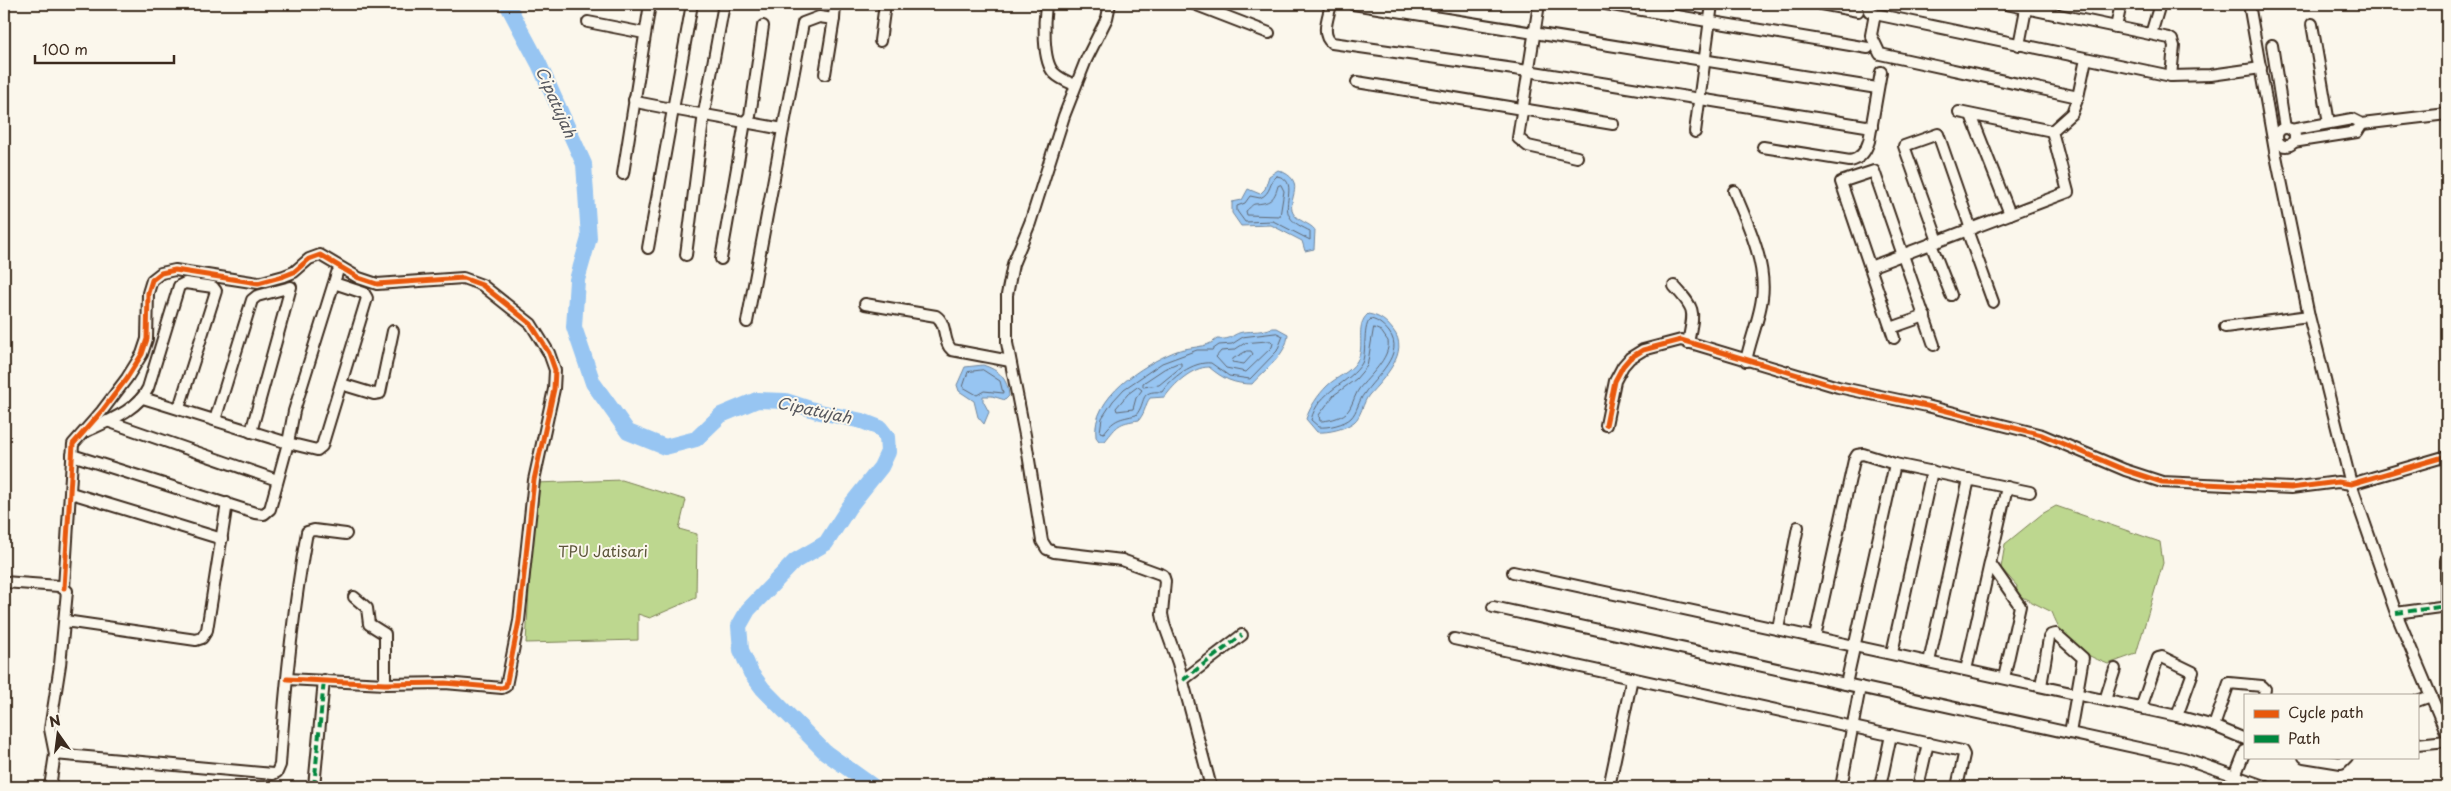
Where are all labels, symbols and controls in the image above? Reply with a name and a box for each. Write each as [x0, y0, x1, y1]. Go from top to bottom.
scale bar [35, 32, 174, 64]
text: 100 m [42, 37, 88, 60]
water label: Cipatujah [531, 62, 584, 142]
water label: Cipatujah [775, 389, 854, 429]
park label: TPU Jatisari [558, 539, 648, 562]
legend [2244, 694, 2418, 758]
text: Cycle path [2288, 700, 2364, 723]
north arrow [32, 708, 82, 758]
text: N [47, 709, 63, 732]
text: Path [2288, 726, 2320, 749]

